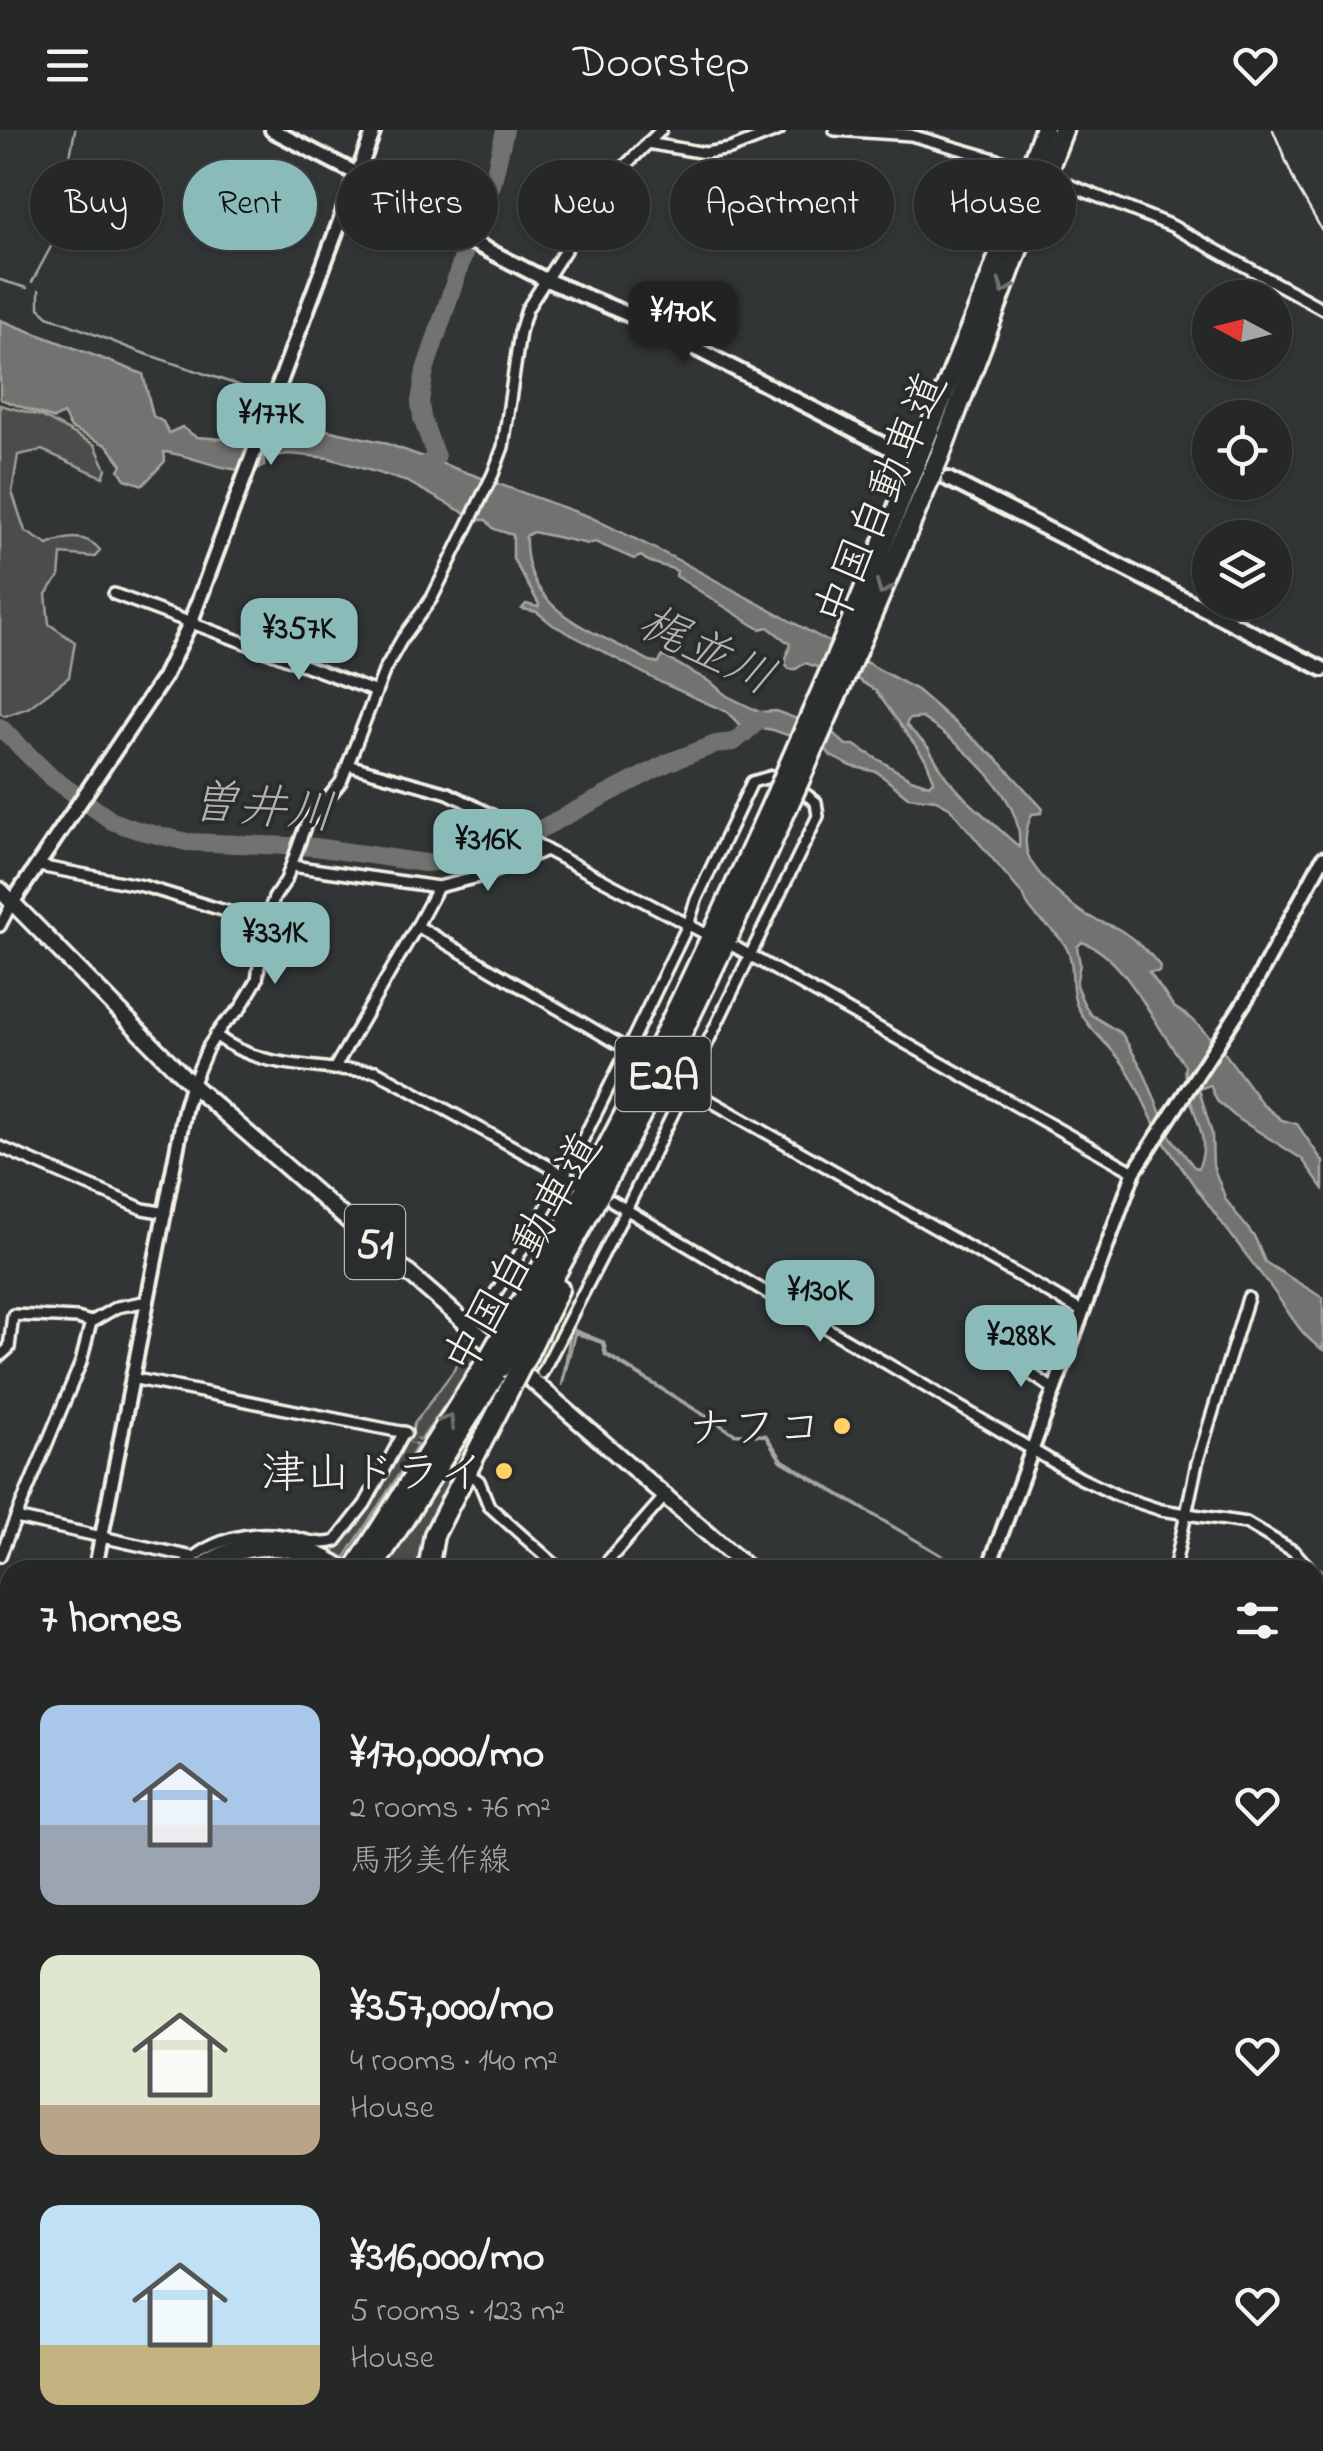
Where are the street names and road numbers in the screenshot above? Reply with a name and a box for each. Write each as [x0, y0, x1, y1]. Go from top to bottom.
street label: 中国自動車道 [800, 363, 967, 637]
road number: E2A [616, 1037, 710, 1111]
street label: 中国自動車道 [429, 1121, 621, 1388]
road number: 51 [345, 1205, 405, 1279]

